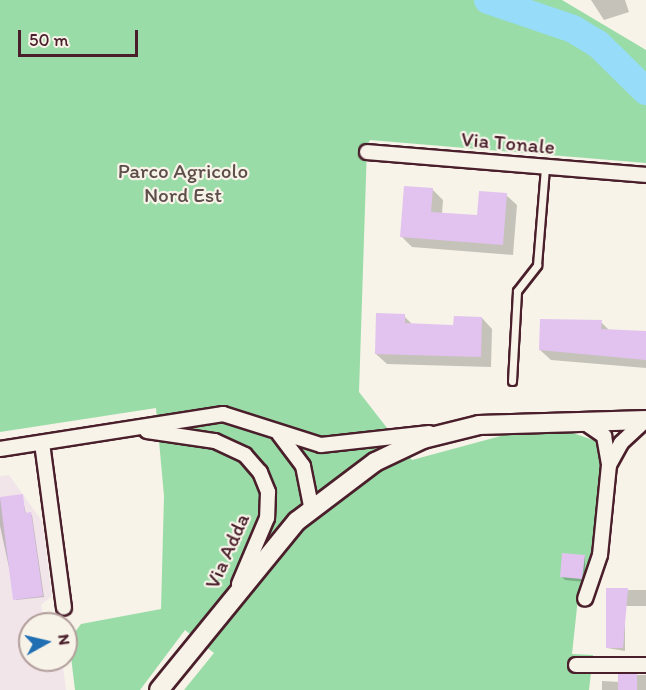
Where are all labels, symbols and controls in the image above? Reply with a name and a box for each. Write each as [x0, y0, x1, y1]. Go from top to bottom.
scale bar [21, 18, 141, 56]
text: 50 m [29, 29, 69, 51]
street label: Via Tonale [461, 126, 555, 160]
park label: Parco Agricolo Nord Est [118, 158, 248, 208]
street label: Via Adda [199, 509, 255, 593]
north arrow [18, 612, 78, 672]
text: N [54, 633, 74, 646]

